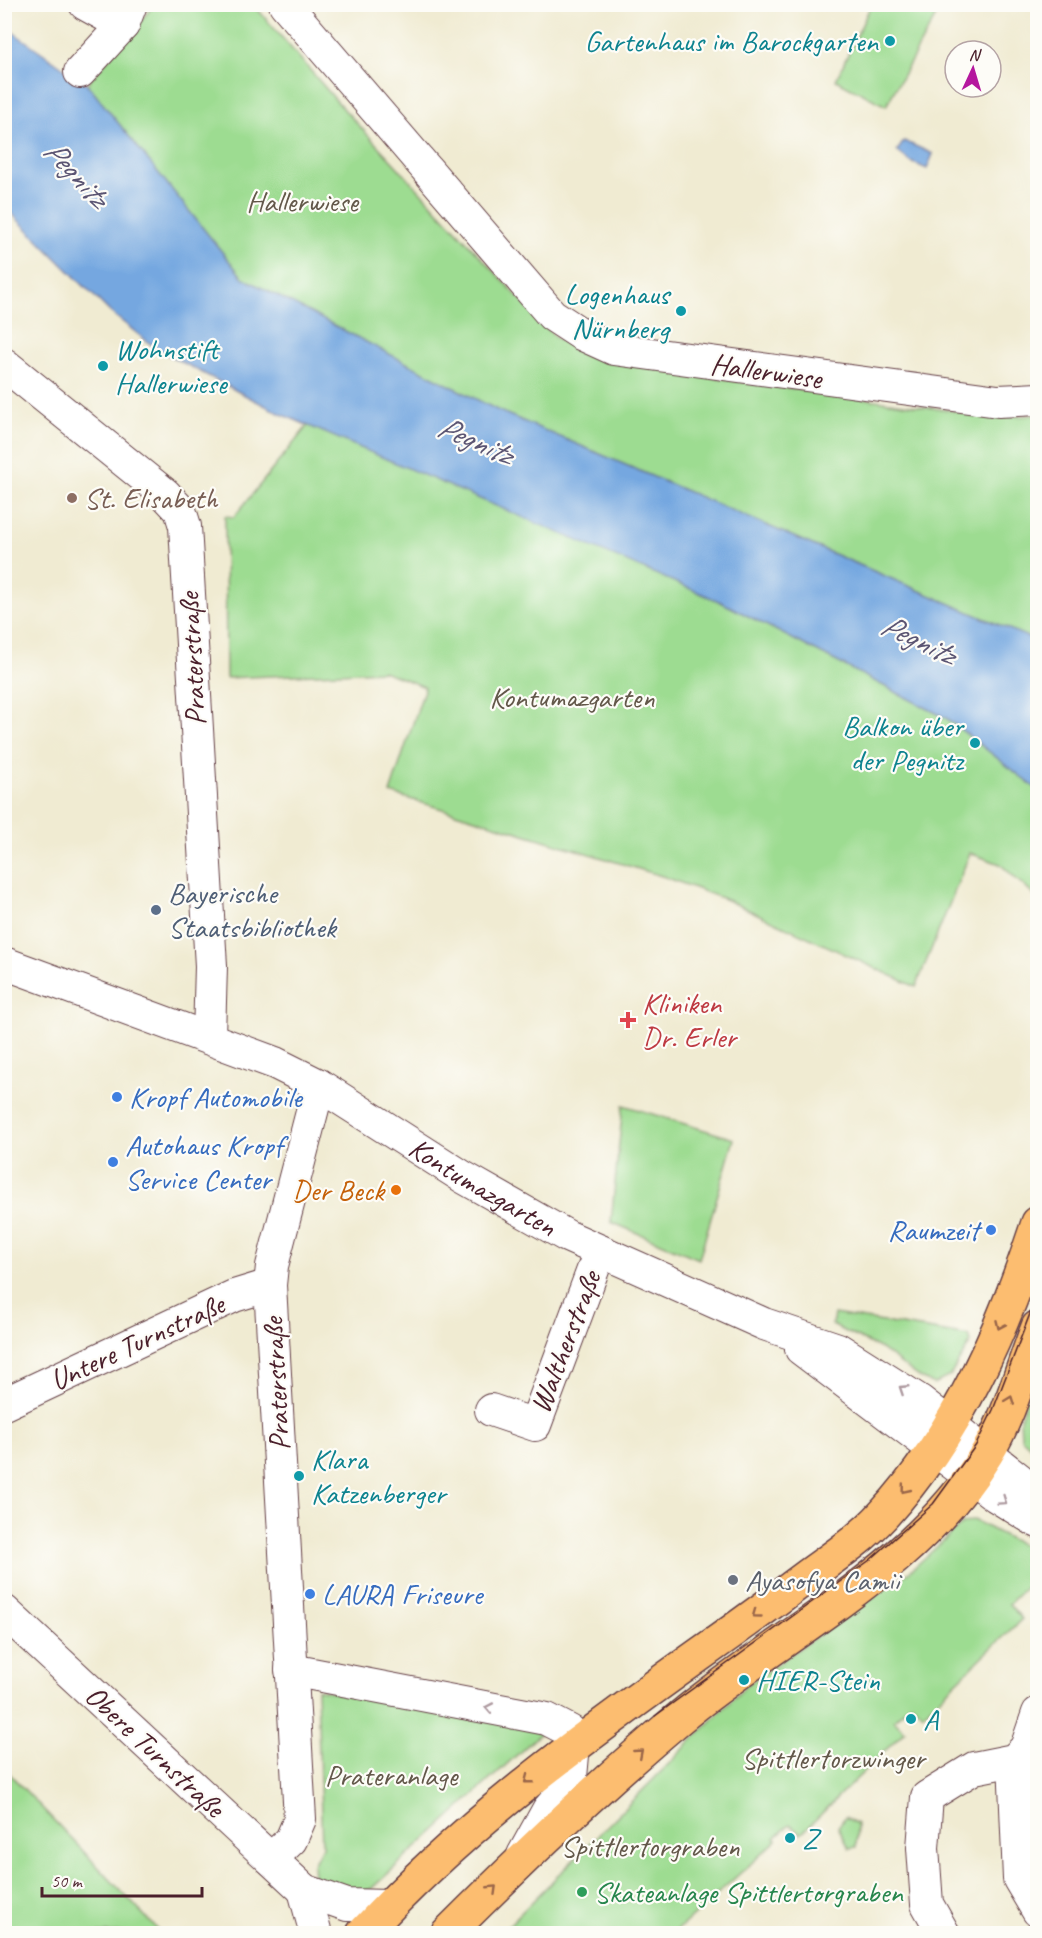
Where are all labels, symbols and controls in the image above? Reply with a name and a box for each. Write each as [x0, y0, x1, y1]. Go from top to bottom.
place label: Gartenhaus im Barockgarten [584, 22, 879, 60]
marker: Gartenhaus im Barockgarten [883, 34, 897, 48]
north arrow [943, 39, 1003, 99]
text: N [968, 45, 983, 66]
water label: Pegnitz [35, 131, 121, 219]
park label: Hallerwiese [246, 182, 360, 220]
place label: Logenhaus Nürnberg [564, 275, 672, 347]
marker: Logenhaus Nürnberg [674, 304, 688, 318]
place label: Wohnstift Hallerwiese [115, 330, 229, 402]
street label: Hallerwiese [708, 344, 826, 398]
marker: Wohnstift Hallerwiese [96, 359, 110, 373]
water label: Pegnitz [432, 406, 523, 476]
place label: St. Elisabeth [84, 479, 219, 517]
marker: St. Elisabeth [65, 491, 79, 505]
street label: Praterstraße [169, 589, 214, 726]
water label: Pegnitz [874, 604, 966, 676]
park label: Kontumazgarten [490, 678, 655, 716]
place label: Balkon über der Pegnitz [842, 707, 965, 779]
marker: Balkon über der Pegnitz [968, 736, 982, 750]
place label: Bayerische Staatsbibliothek [168, 874, 338, 946]
marker: Bayerische Staatsbibliothek [149, 903, 163, 917]
place label: Kliniken Dr. Erler [642, 984, 738, 1056]
marker: Kliniken Dr. Erler [619, 1011, 637, 1029]
place label: Kropf Automobile [129, 1078, 304, 1116]
marker: Kropf Automobile [110, 1090, 124, 1104]
place label: Autohaus Kropf Service Center [125, 1126, 290, 1198]
street label: Kontumazgarten [402, 1128, 564, 1245]
marker: Autohaus Kropf Service Center [106, 1155, 120, 1169]
place label: Der Beck [292, 1171, 386, 1209]
marker: Der Beck [389, 1183, 403, 1197]
place label: Raumzeit [887, 1211, 983, 1249]
marker: Raumzeit [984, 1223, 998, 1237]
street label: Waltherstraße [521, 1264, 610, 1418]
street label: Untere Turnstraße [44, 1284, 232, 1399]
street label: Praterstraße [253, 1314, 298, 1451]
one-way arrow [995, 1319, 1007, 1330]
one-way arrow [898, 1385, 909, 1396]
one-way arrow [1003, 1396, 1015, 1407]
place label: Klara Katzenberger [311, 1440, 448, 1512]
marker: Klara Katzenberger [292, 1469, 306, 1483]
one-way arrow [902, 1482, 913, 1493]
one-way arrow [996, 1494, 1007, 1505]
place label: Ayasofya Camii [745, 1561, 902, 1599]
marker: Ayasofya Camii [726, 1573, 740, 1587]
place label: LAURA Friseure [322, 1575, 484, 1613]
marker: LAURA Friseure [303, 1587, 317, 1601]
one-way arrow [752, 1607, 763, 1618]
place label: HIER-Stein [756, 1661, 880, 1699]
marker: HIER-Stein [737, 1673, 751, 1687]
street label: Obere Turnstraße [77, 1676, 235, 1827]
place label: A [923, 1700, 940, 1738]
one-way arrow [485, 1702, 495, 1715]
marker: A [904, 1712, 918, 1726]
park label: Spittlertorzwinger [741, 1739, 927, 1777]
one-way arrow [632, 1749, 643, 1760]
park label: Prateranlage [325, 1756, 460, 1794]
one-way arrow [524, 1772, 535, 1783]
place label: Z [802, 1819, 822, 1857]
park label: Spittlertorgraben [560, 1827, 740, 1865]
marker: Z [783, 1831, 797, 1845]
scale bar [42, 1860, 202, 1898]
text: 50 m [51, 1870, 84, 1892]
place label: Skateanlage Spittlertorgraben [594, 1873, 904, 1911]
one-way arrow [485, 1885, 496, 1896]
marker: Skateanlage Spittlertorgraben [575, 1885, 589, 1899]

